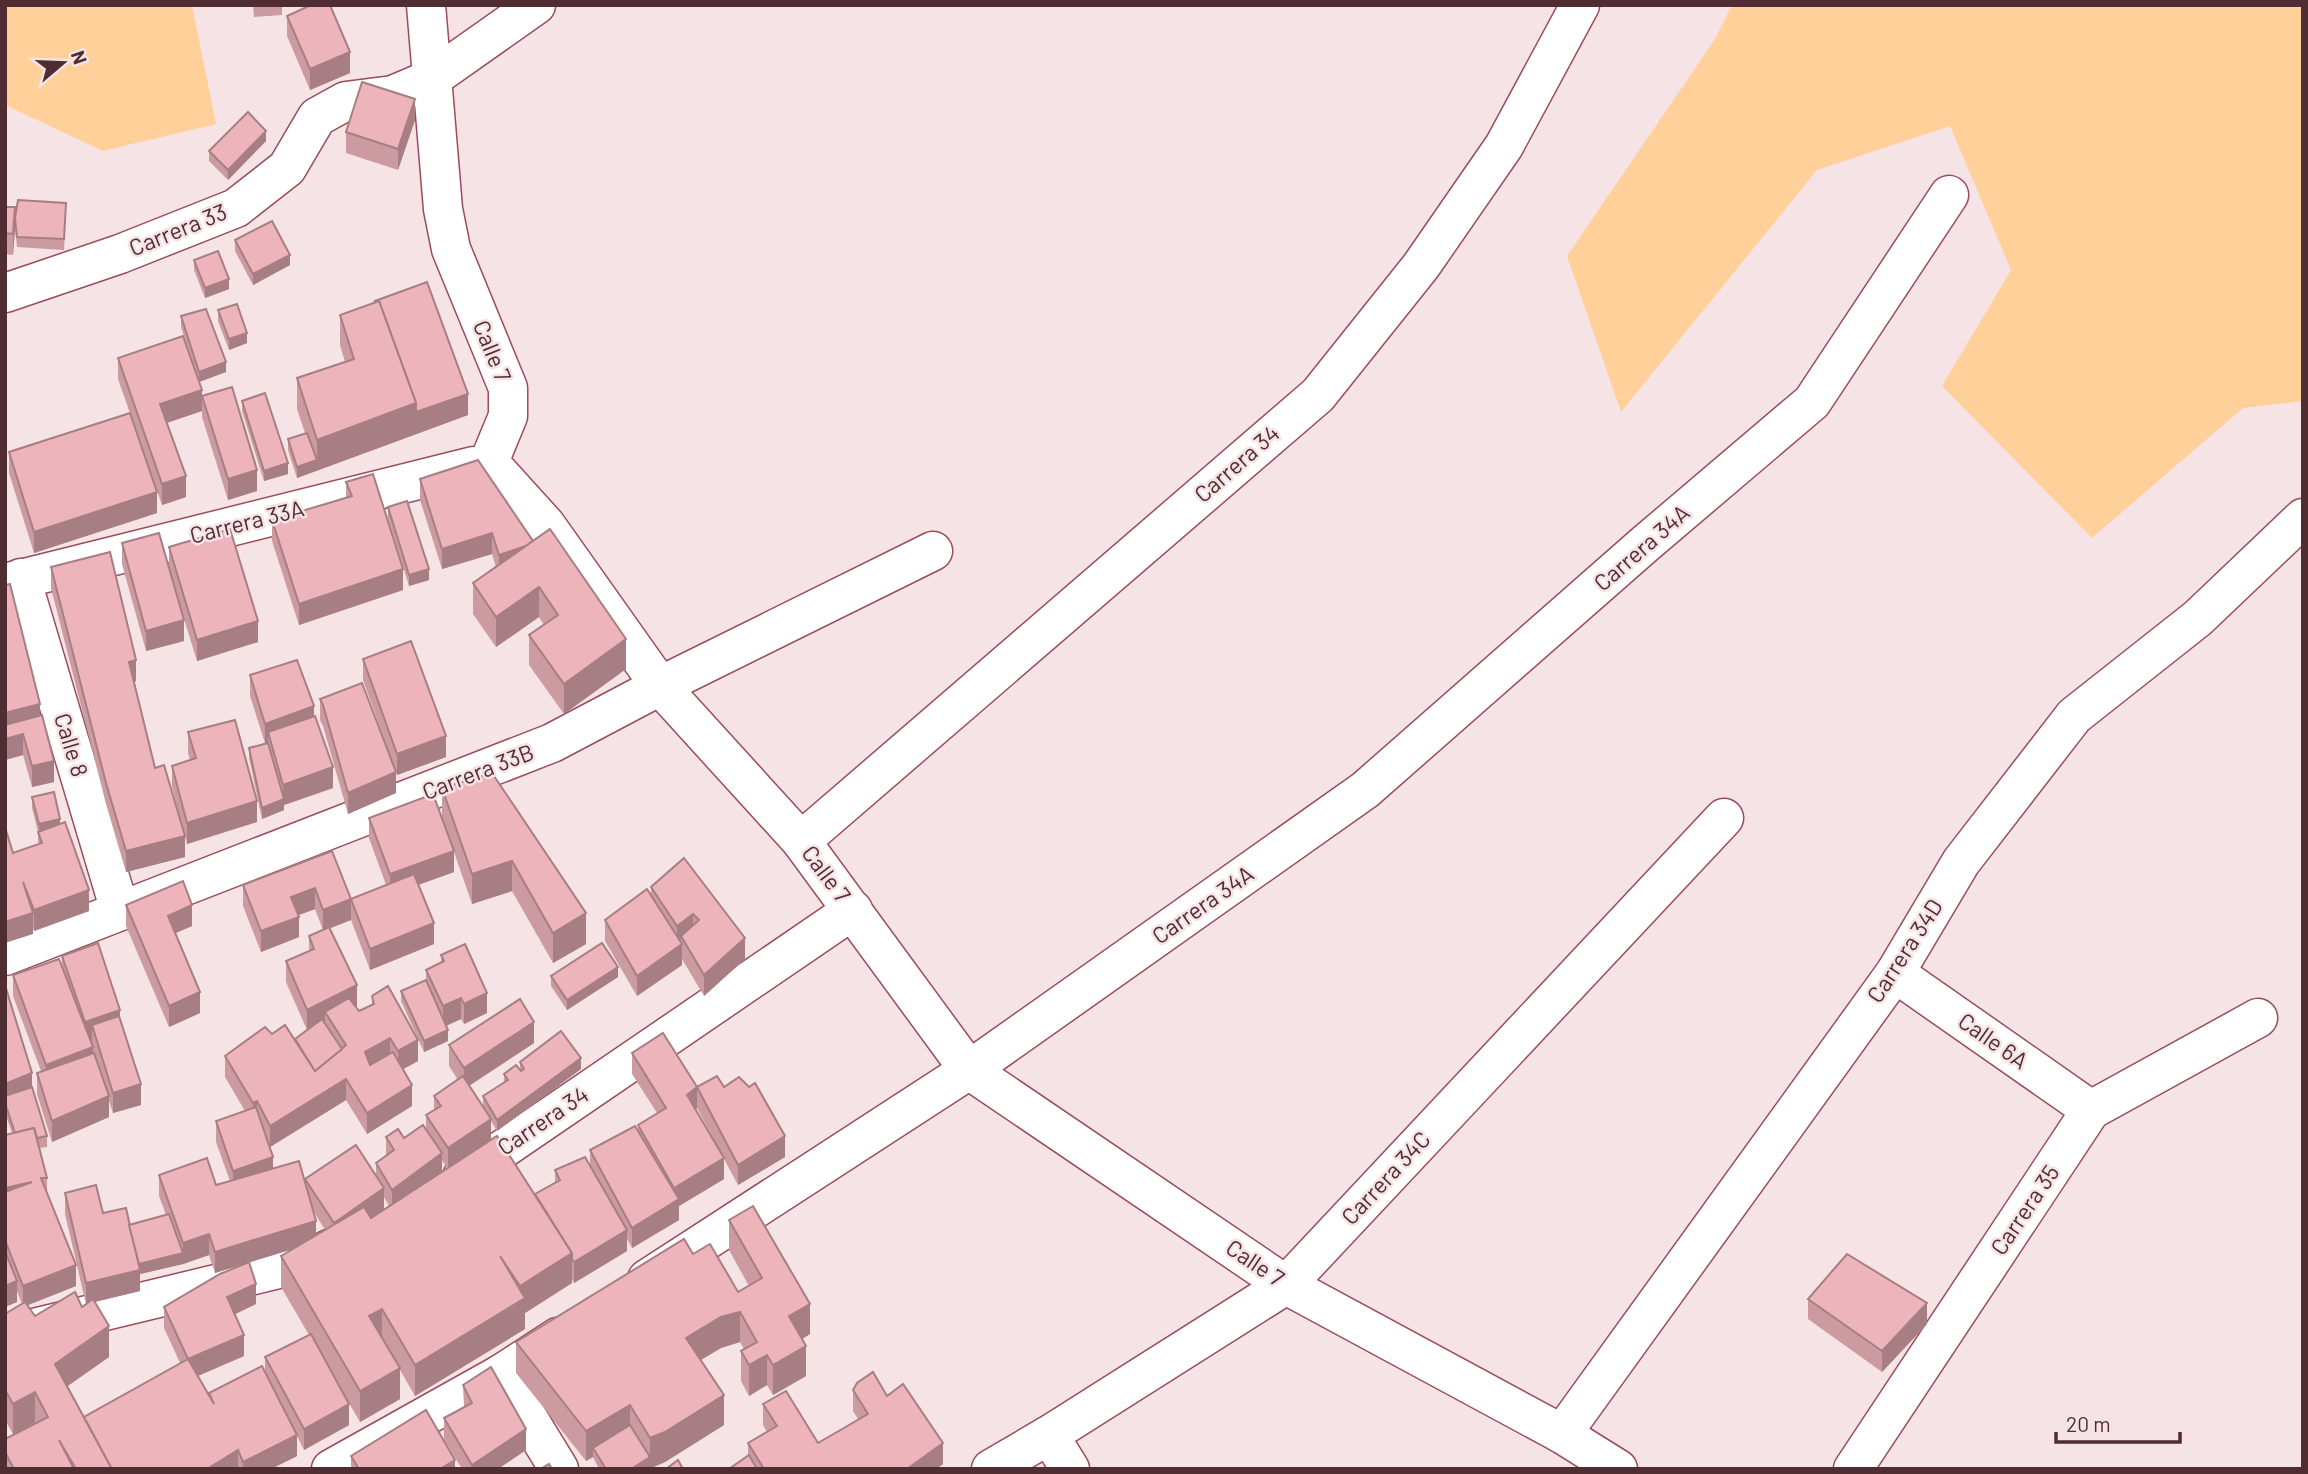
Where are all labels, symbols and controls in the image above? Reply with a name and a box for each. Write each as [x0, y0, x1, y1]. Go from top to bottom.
north arrow [28, 28, 98, 98]
text: N [67, 48, 92, 67]
street label: Carrera 33 [125, 197, 231, 261]
street label: Calle 7 [468, 316, 518, 386]
street label: Carrera 34 [1188, 419, 1285, 508]
street label: Carrera 33A [187, 493, 307, 549]
street label: Carrera 34A [1588, 498, 1695, 596]
street label: Calle 8 [49, 710, 95, 780]
street label: Carrera 33B [418, 737, 537, 805]
street label: Calle 7 [796, 839, 857, 907]
street label: Carrera 34A [1146, 859, 1259, 949]
street label: Carrera 34D [1860, 893, 1948, 1008]
street label: Calle 6A [1953, 1006, 2034, 1074]
street label: Carrera 34 [492, 1080, 593, 1161]
street label: Carrera 34C [1335, 1125, 1436, 1230]
street label: Carrera 35 [1984, 1159, 2065, 1260]
street label: Calle 7 [1221, 1233, 1290, 1292]
scale bar [2056, 1400, 2180, 1444]
text: 20 m [2066, 1411, 2111, 1436]

